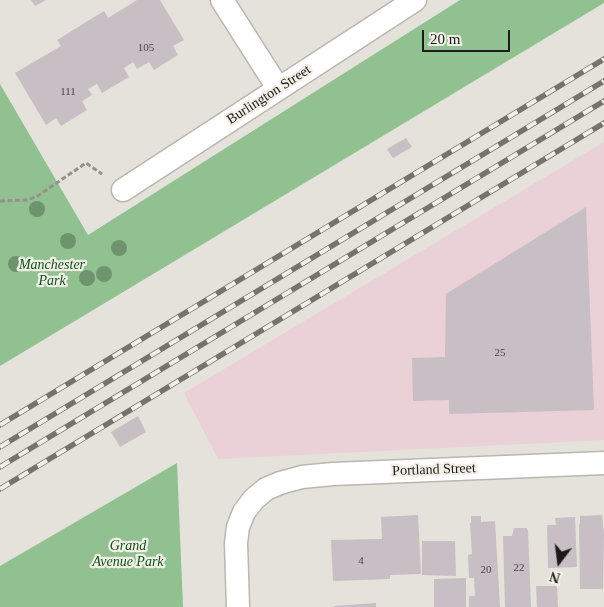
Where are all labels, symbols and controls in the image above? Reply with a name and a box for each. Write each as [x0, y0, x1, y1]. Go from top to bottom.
scale bar [424, 20, 512, 52]
text: 20 m [430, 31, 460, 47]
house number: 105 [138, 41, 154, 55]
street label: Burlington Street [224, 62, 314, 128]
house number: 111 [60, 85, 76, 99]
park label: Manchester Park [19, 257, 85, 290]
house number: 25 [494, 346, 506, 360]
street label: Portland Street [392, 460, 476, 480]
north arrow [534, 537, 584, 587]
park label: Grand Avenue Park [92, 538, 164, 570]
house number: 4 [358, 554, 364, 568]
house number: 22 [514, 561, 524, 575]
house number: 20 [481, 563, 492, 577]
text: N [548, 568, 562, 586]

